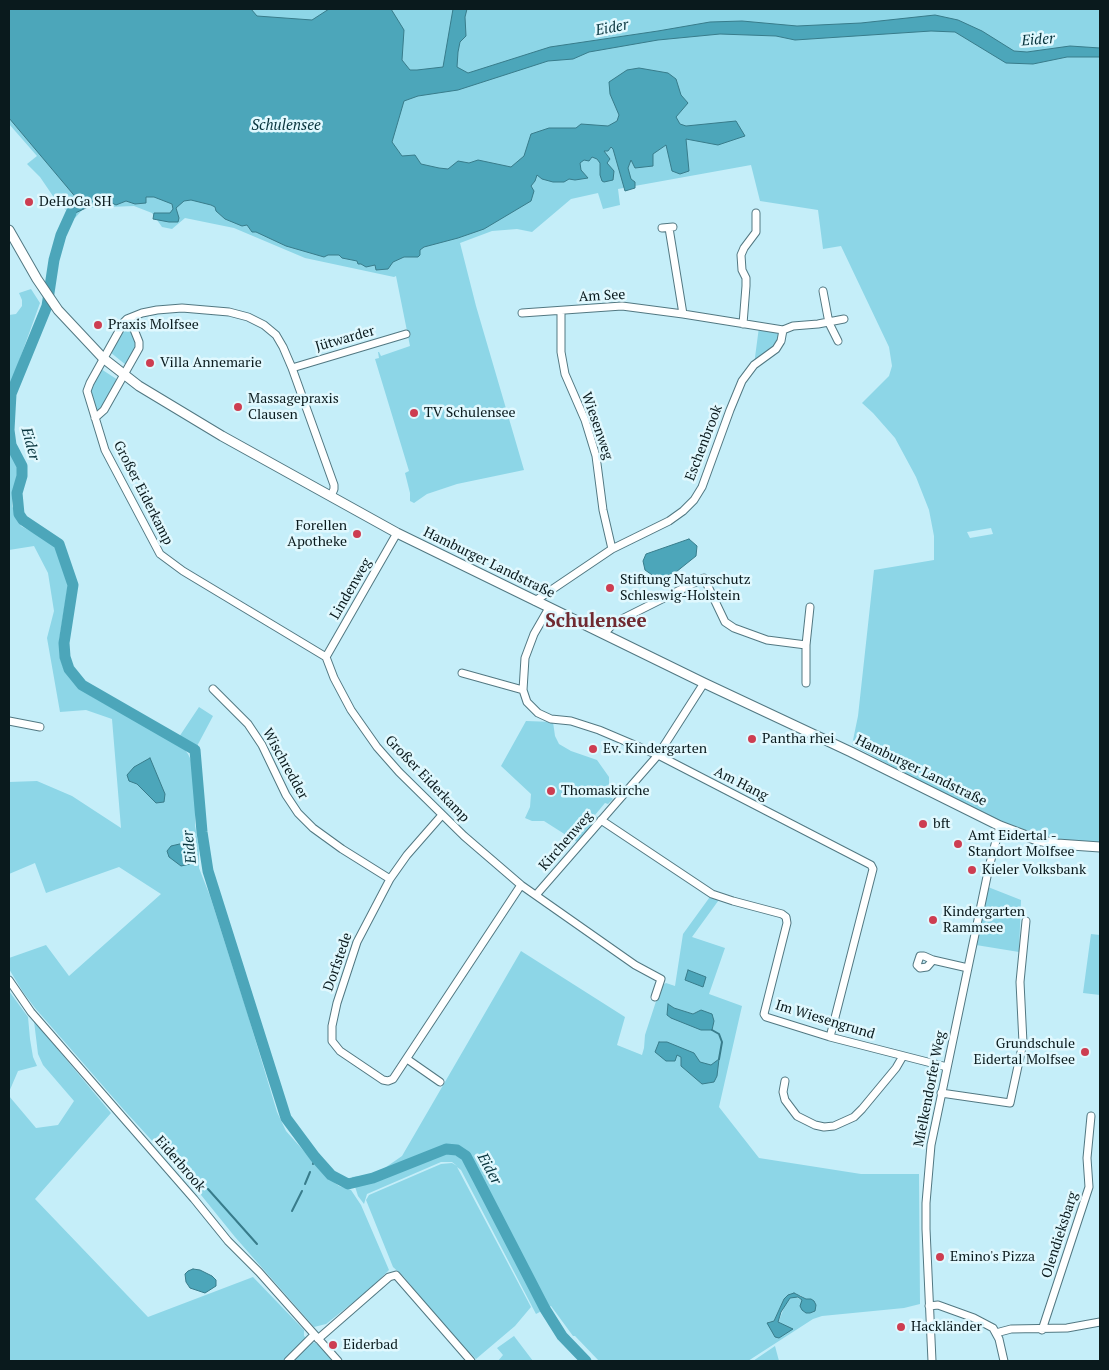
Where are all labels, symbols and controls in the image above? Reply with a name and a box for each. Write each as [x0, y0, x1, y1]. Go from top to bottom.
water label: Eider [594, 16, 630, 40]
water label: Eider [1021, 30, 1055, 50]
water label: Schulensee [251, 117, 321, 135]
place label: DeHoGa SH [39, 194, 112, 210]
marker: DeHoGa SH [23, 196, 35, 208]
street label: Am See [578, 286, 626, 306]
place label: Praxis Molfsee [108, 317, 199, 333]
marker: Praxis Molfsee [92, 319, 104, 331]
street label: Jütwarder [313, 323, 377, 355]
place label: Villa Annemarie [160, 355, 262, 371]
marker: Villa Annemarie [144, 357, 156, 369]
street label: Wiesenweg [578, 390, 616, 462]
place label: Massagepraxis Clausen [248, 391, 339, 424]
marker: Massagepraxis Clausen [232, 401, 244, 413]
street label: Eschenbrook [682, 403, 726, 483]
place label: TV Schulensee [424, 405, 516, 421]
marker: TV Schulensee [408, 407, 420, 419]
water label: Eider [17, 426, 43, 462]
street label: Großer Eiderkamp [110, 438, 176, 548]
place label: Forellen Apotheke [287, 518, 347, 550]
street label: Hamburger Landstraße [421, 524, 557, 602]
marker: Forellen Apotheke [351, 528, 363, 540]
street label: Lindenweg [327, 555, 375, 623]
place label: Stiftung Naturschutz Schleswig-Holstein [620, 572, 751, 604]
marker: Stiftung Naturschutz Schleswig-Holstein [604, 582, 616, 594]
district label: Schulensee [545, 611, 647, 633]
street label: Wischredder [259, 726, 311, 802]
place label: Pantha rhei [762, 731, 834, 747]
street label: Großer Eiderkamp [381, 732, 473, 826]
street label: Hamburger Landstraße [853, 732, 989, 810]
marker: Pantha rhei [746, 733, 758, 745]
place label: Ev. Kindergarten [603, 741, 707, 757]
marker: Ev. Kindergarten [587, 743, 599, 755]
street label: Am Hang [711, 763, 771, 805]
place label: Thomaskirche [561, 783, 649, 799]
marker: Thomaskirche [545, 785, 557, 797]
street label: Kirchenweg [536, 808, 596, 874]
place label: bft [933, 816, 950, 832]
marker: bft [917, 818, 929, 830]
place label: Amt Eidertal - Standort Molfsee [968, 828, 1075, 860]
water label: Eider [179, 829, 201, 865]
marker: Amt Eidertal - Standort Molfsee [952, 838, 964, 850]
place label: Kieler Volksbank [982, 862, 1086, 878]
marker: Kieler Volksbank [966, 864, 978, 876]
place label: Kindergarten Rammsee [943, 904, 1025, 936]
marker: Kindergarten Rammsee [927, 914, 939, 926]
street label: Dorfstede [320, 930, 356, 994]
street label: Im Wiesengrund [773, 997, 877, 1043]
street label: Mielkendorfer Weg [911, 1030, 949, 1148]
place label: Grundschule Eidertal Molfsee [974, 1036, 1075, 1068]
marker: Grundschule Eidertal Molfsee [1079, 1046, 1091, 1058]
street label: Eiderbrook [151, 1133, 209, 1195]
water label: Eider [473, 1150, 505, 1188]
street label: Olendieksbarg [1038, 1190, 1082, 1280]
place label: Emino's Pizza [950, 1249, 1035, 1265]
marker: Emino's Pizza [934, 1251, 946, 1263]
place label: Hackländer [911, 1319, 982, 1335]
marker: Hackländer [895, 1321, 907, 1333]
place label: Eiderbad [343, 1337, 398, 1353]
marker: Eiderbad [327, 1339, 339, 1351]

